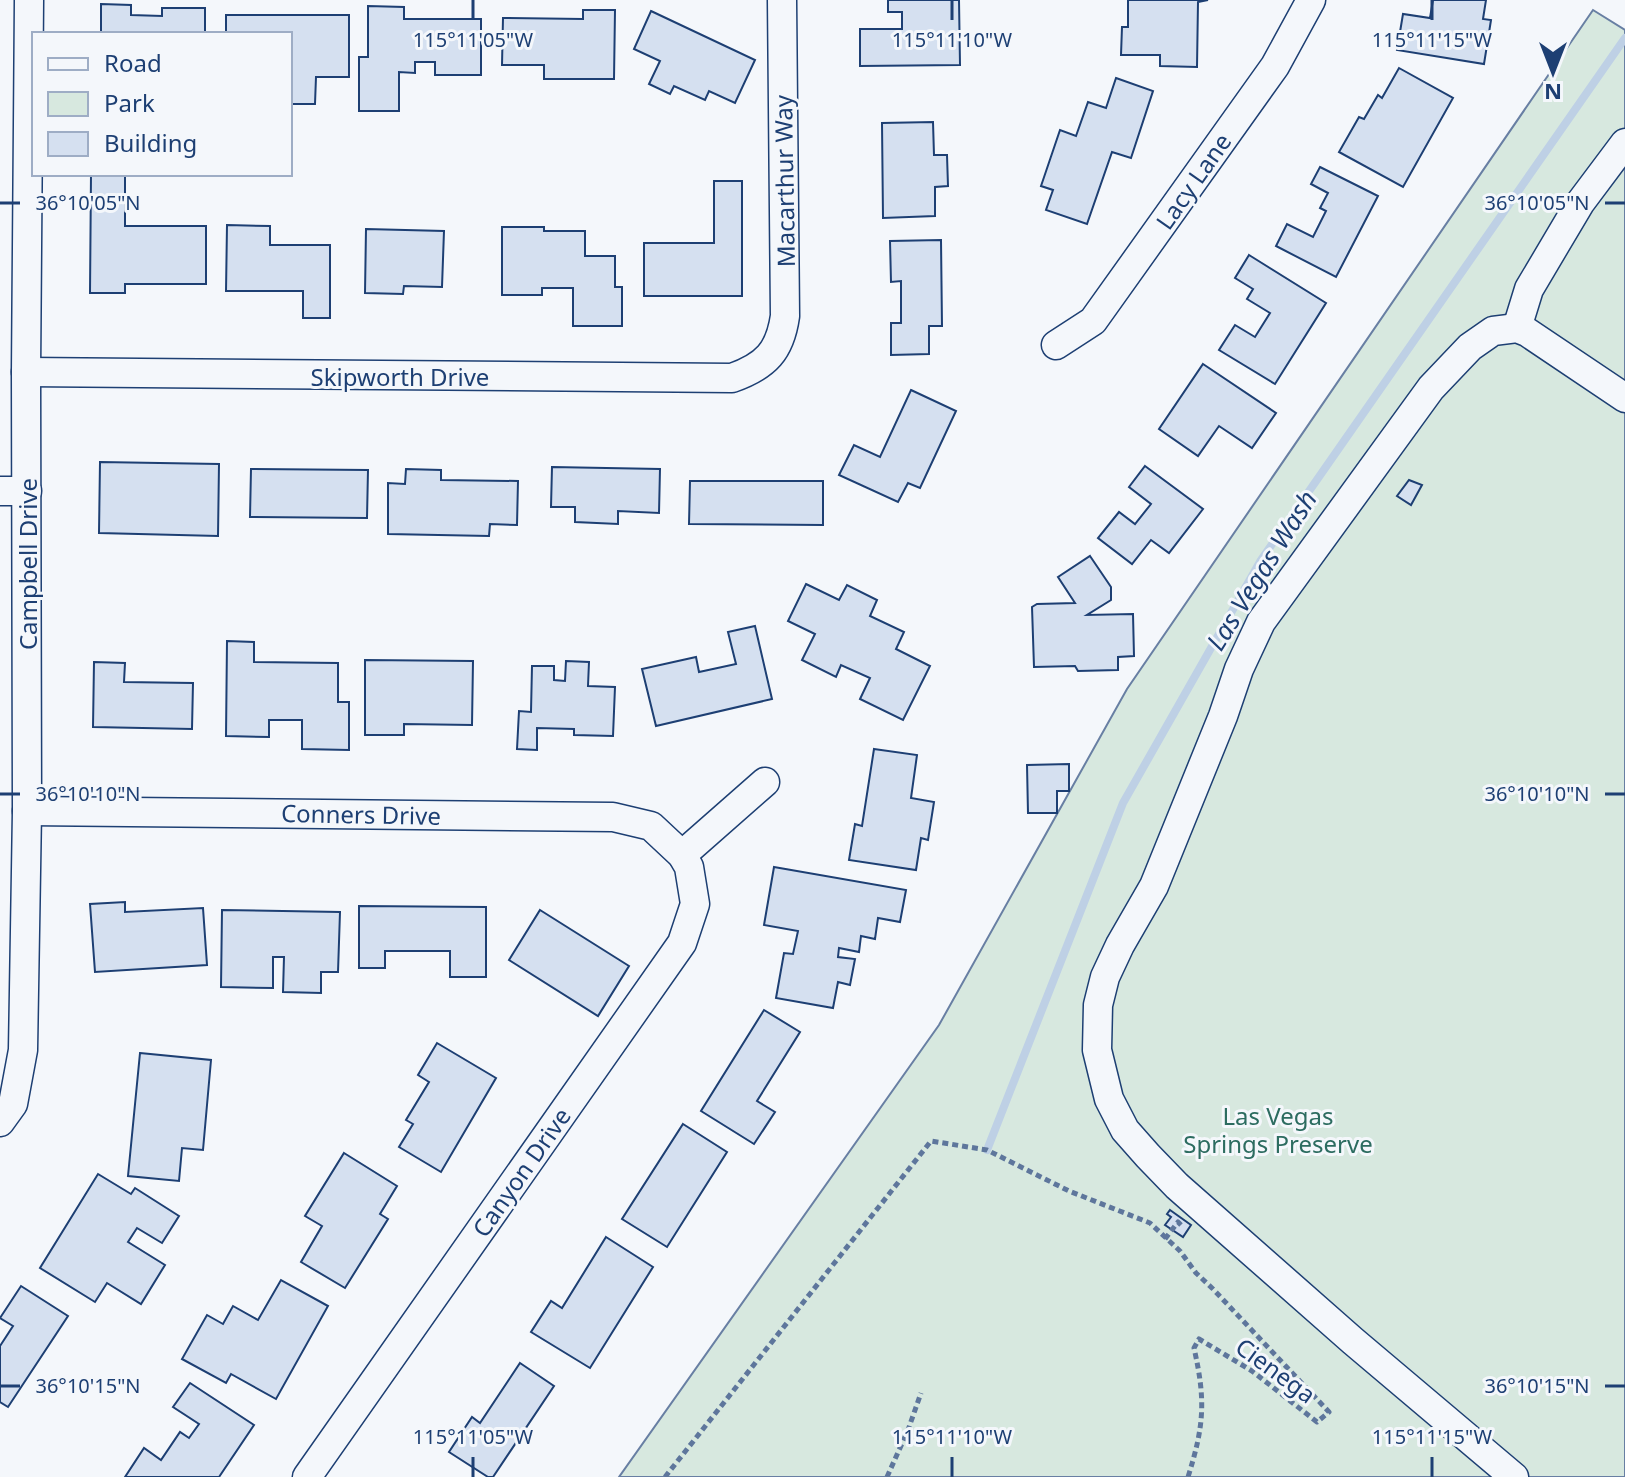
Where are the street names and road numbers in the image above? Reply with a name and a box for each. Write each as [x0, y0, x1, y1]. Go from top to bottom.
street label: Macarthur Way [766, 94, 802, 267]
street label: Lacy Lane [1148, 126, 1238, 236]
street label: Skipworth Drive [311, 360, 489, 393]
street label: Campbell Drive [11, 478, 44, 650]
street label: Conners Drive [281, 796, 441, 832]
street label: Canyon Drive [464, 1101, 578, 1243]
street label: Cienega [1229, 1330, 1323, 1410]

